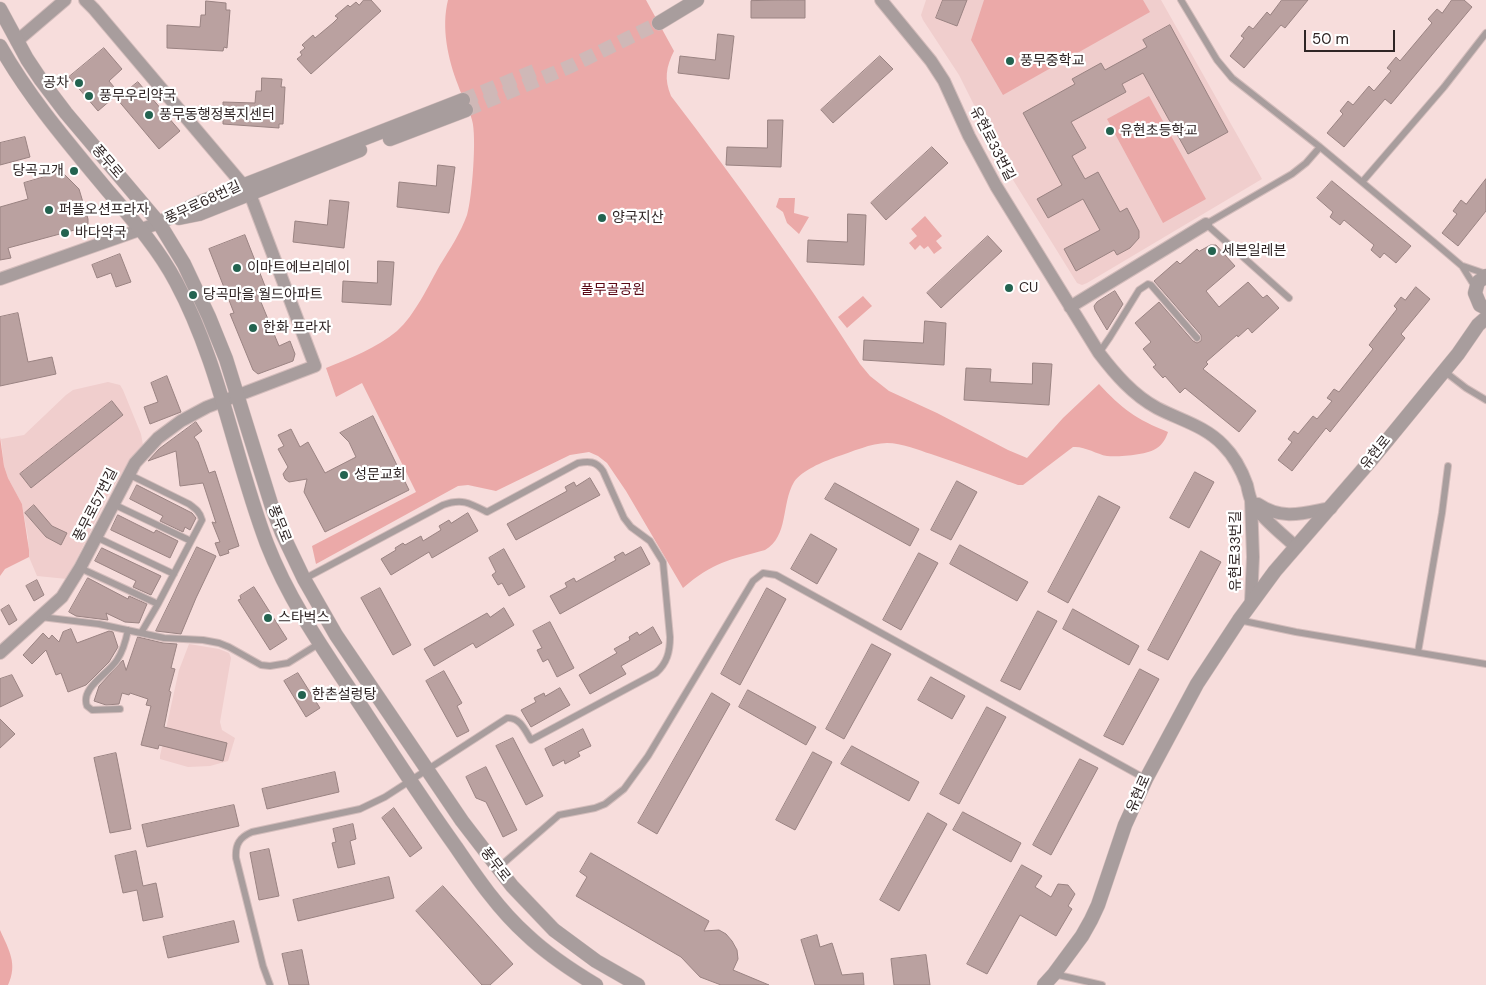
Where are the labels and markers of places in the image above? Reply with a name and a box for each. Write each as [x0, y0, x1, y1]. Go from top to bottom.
place label: 풍무중학교 [1020, 53, 1084, 69]
marker: 풍무중학교 [1004, 55, 1016, 67]
place label: 공차 [43, 75, 69, 91]
marker: 공차 [73, 77, 85, 89]
place label: 풍무우리약국 [99, 88, 176, 104]
marker: 풍무우리약국 [83, 90, 95, 102]
place label: 풍무동행정복지센터 [159, 107, 275, 123]
marker: 풍무동행정복지센터 [143, 109, 155, 121]
place label: 유현초등학교 [1120, 123, 1197, 139]
marker: 유현초등학교 [1104, 125, 1116, 137]
place label: 당곡고개 [12, 163, 64, 179]
marker: 당곡고개 [68, 165, 80, 177]
place label: 퍼플오션프라자 [59, 202, 149, 218]
marker: 퍼플오션프라자 [43, 204, 55, 216]
place label: 양국지산 [612, 210, 664, 226]
marker: 양국지산 [596, 212, 608, 224]
place label: 바다약국 [75, 225, 127, 241]
marker: 바다약국 [59, 227, 71, 239]
place label: 세븐일레븐 [1222, 243, 1286, 259]
marker: 세븐일레븐 [1206, 245, 1218, 257]
place label: 이마트에브리데이 [247, 260, 350, 276]
marker: 이마트에브리데이 [231, 262, 243, 274]
place label: CU [1019, 280, 1038, 296]
marker: CU [1003, 282, 1015, 294]
place label: 당곡마을 월드아파트 [203, 287, 323, 303]
marker: 당곡마을 월드아파트 [187, 289, 199, 301]
place label: 한화 프라자 [263, 320, 331, 336]
marker: 한화 프라자 [247, 322, 259, 334]
place label: 성문교회 [354, 467, 406, 483]
marker: 성문교회 [338, 469, 350, 481]
place label: 스타벅스 [278, 610, 330, 626]
marker: 스타벅스 [262, 612, 274, 624]
place label: 한촌설렁탕 [312, 687, 376, 703]
marker: 한촌설렁탕 [296, 689, 308, 701]

